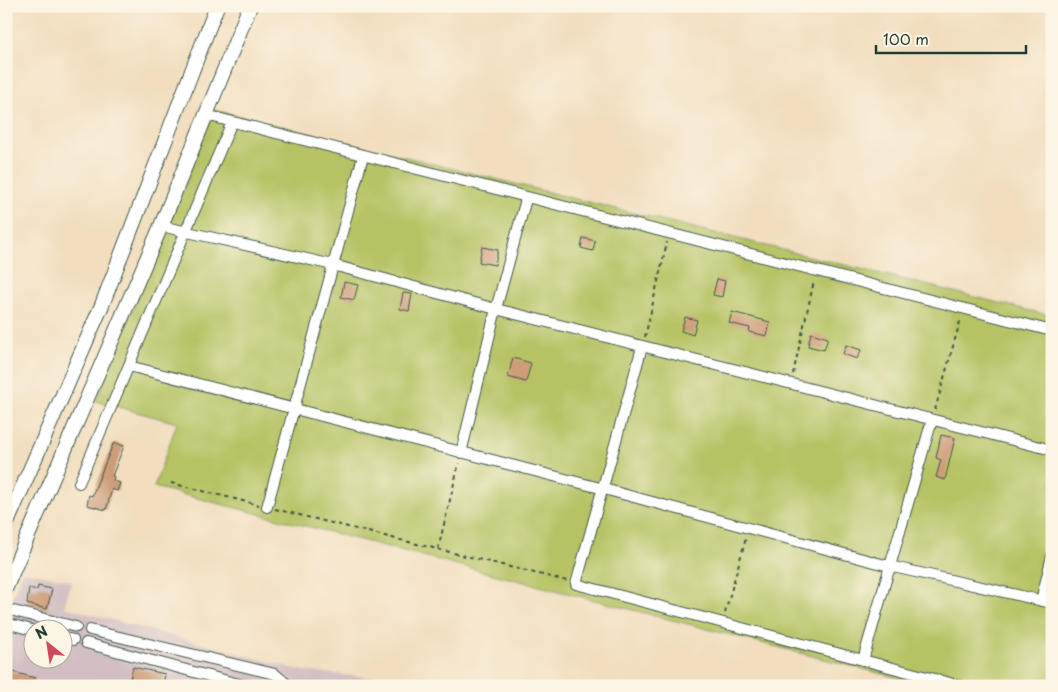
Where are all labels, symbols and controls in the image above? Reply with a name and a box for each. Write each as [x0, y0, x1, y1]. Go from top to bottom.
scale bar [876, 22, 1026, 54]
text: 100 m [883, 27, 929, 50]
north arrow [22, 620, 72, 670]
text: N [31, 620, 51, 644]

